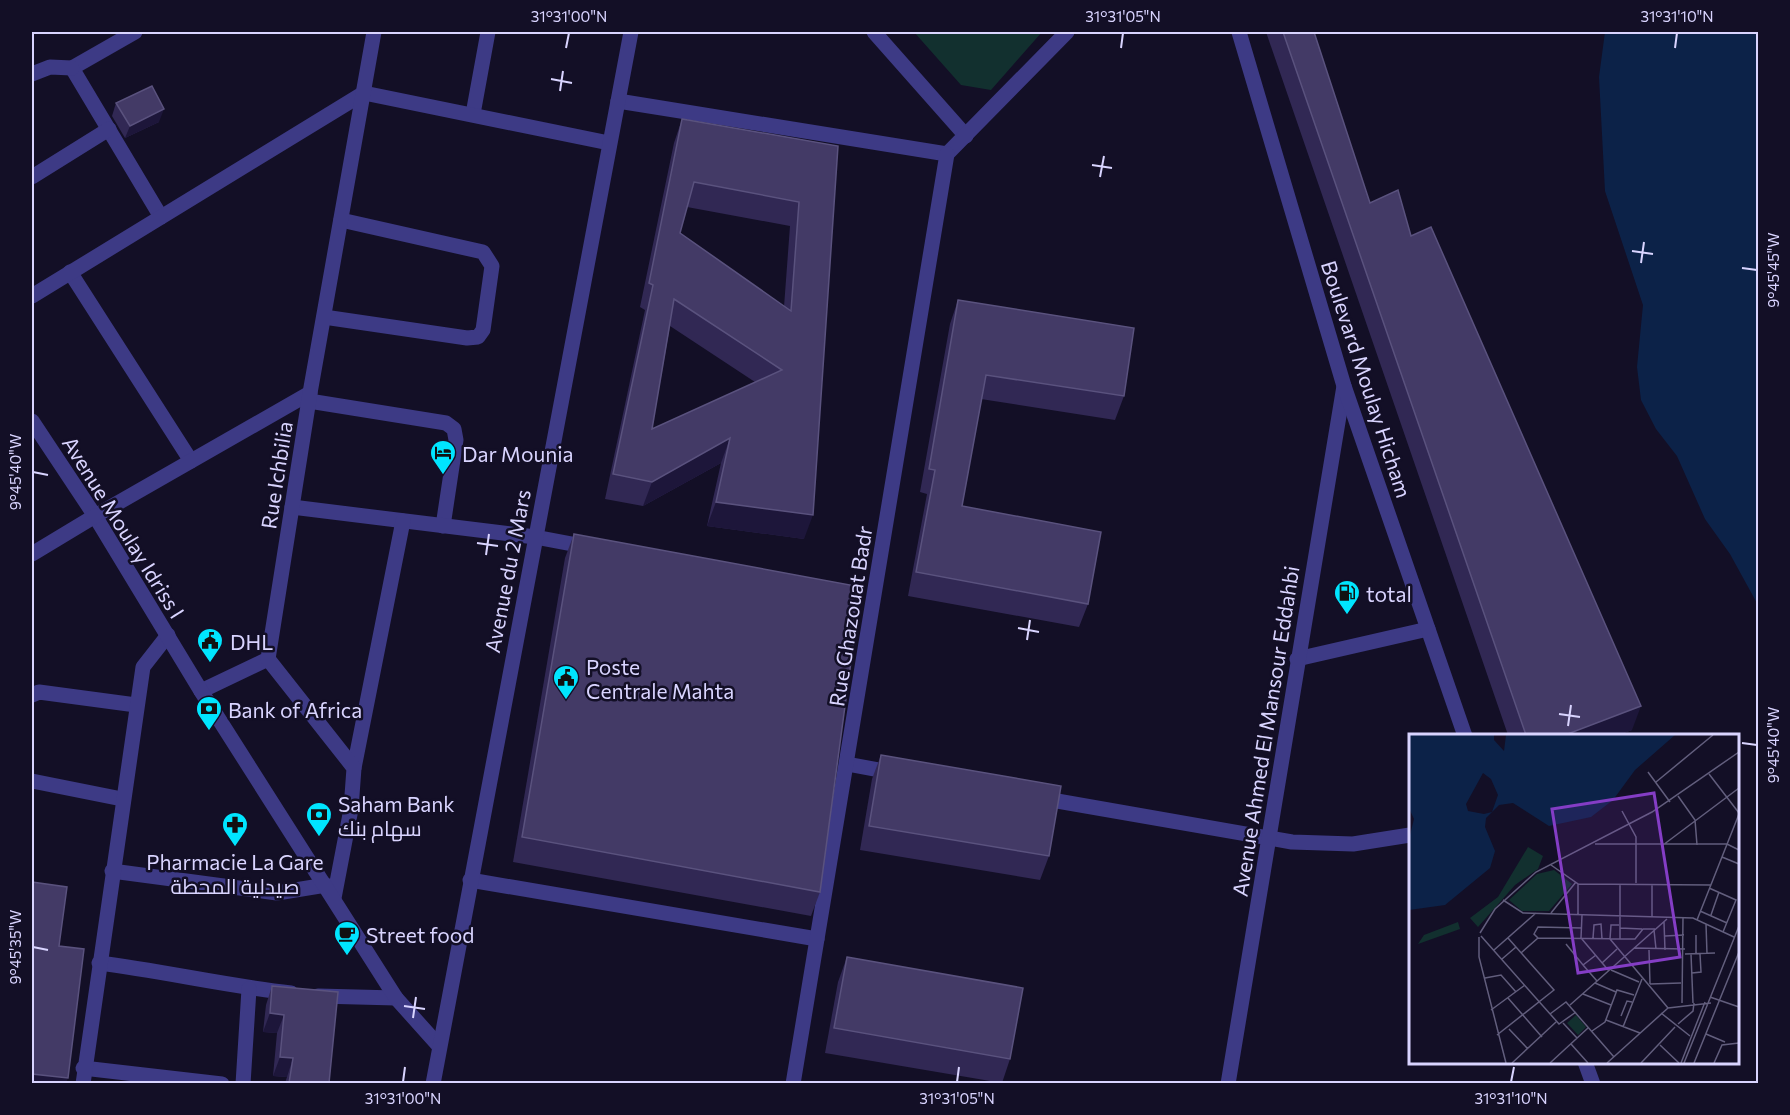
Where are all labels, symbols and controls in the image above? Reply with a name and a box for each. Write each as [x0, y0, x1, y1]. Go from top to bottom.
text: 31°31'00"N [531, 7, 607, 25]
text: 31°31'05"N [1085, 7, 1161, 25]
text: 31°31'10"N [1640, 7, 1714, 25]
text: 9°45'45"W [1764, 232, 1782, 308]
street label: Boulevard Moulay Hicham [1317, 257, 1417, 501]
street label: Rue Ichbilia [255, 419, 297, 531]
street label: Avenue Moulay Idriss I [58, 431, 190, 623]
text: 9°45'40"W [6, 434, 24, 510]
hotel icon: Dar Mounia [428, 438, 458, 476]
place label: Dar Mounia [462, 441, 574, 466]
street label: Avenue du 2 Mars [479, 487, 535, 655]
street label: Rue Ghazouat Badr [823, 524, 877, 708]
street label: Avenue Ahmed El Mansour Eddahbi [1226, 564, 1304, 898]
fuel station icon: total [1332, 578, 1362, 616]
place label: total [1366, 581, 1412, 606]
public building icon: DHL [195, 626, 225, 664]
place label: DHL [230, 629, 273, 654]
place label: Poste Centrale Mahta [586, 654, 734, 703]
public building icon: Poste Centrale Mahta [551, 663, 581, 701]
bank icon: Bank of Africa [194, 694, 224, 732]
place label: Bank of Africa [228, 697, 362, 722]
text: 9°45'40"W [1764, 707, 1782, 783]
inset map [1409, 734, 1739, 1064]
place label: Saham Bank سهام بنك [338, 791, 455, 843]
bank icon: Saham Bank سهام بنك [304, 800, 334, 838]
pharmacy icon: Pharmacie La Gare صيدلية المحطة [220, 810, 250, 848]
place label: Pharmacie La Gare صيدلية المحطة [146, 849, 324, 898]
text: 9°45'35"W [6, 910, 24, 984]
cafe icon: Street food [332, 919, 362, 957]
place label: Street food [366, 922, 474, 947]
text: 31°31'00"N [365, 1089, 441, 1107]
text: 31°31'05"N [919, 1089, 995, 1107]
text: 31°31'10"N [1474, 1089, 1548, 1107]

